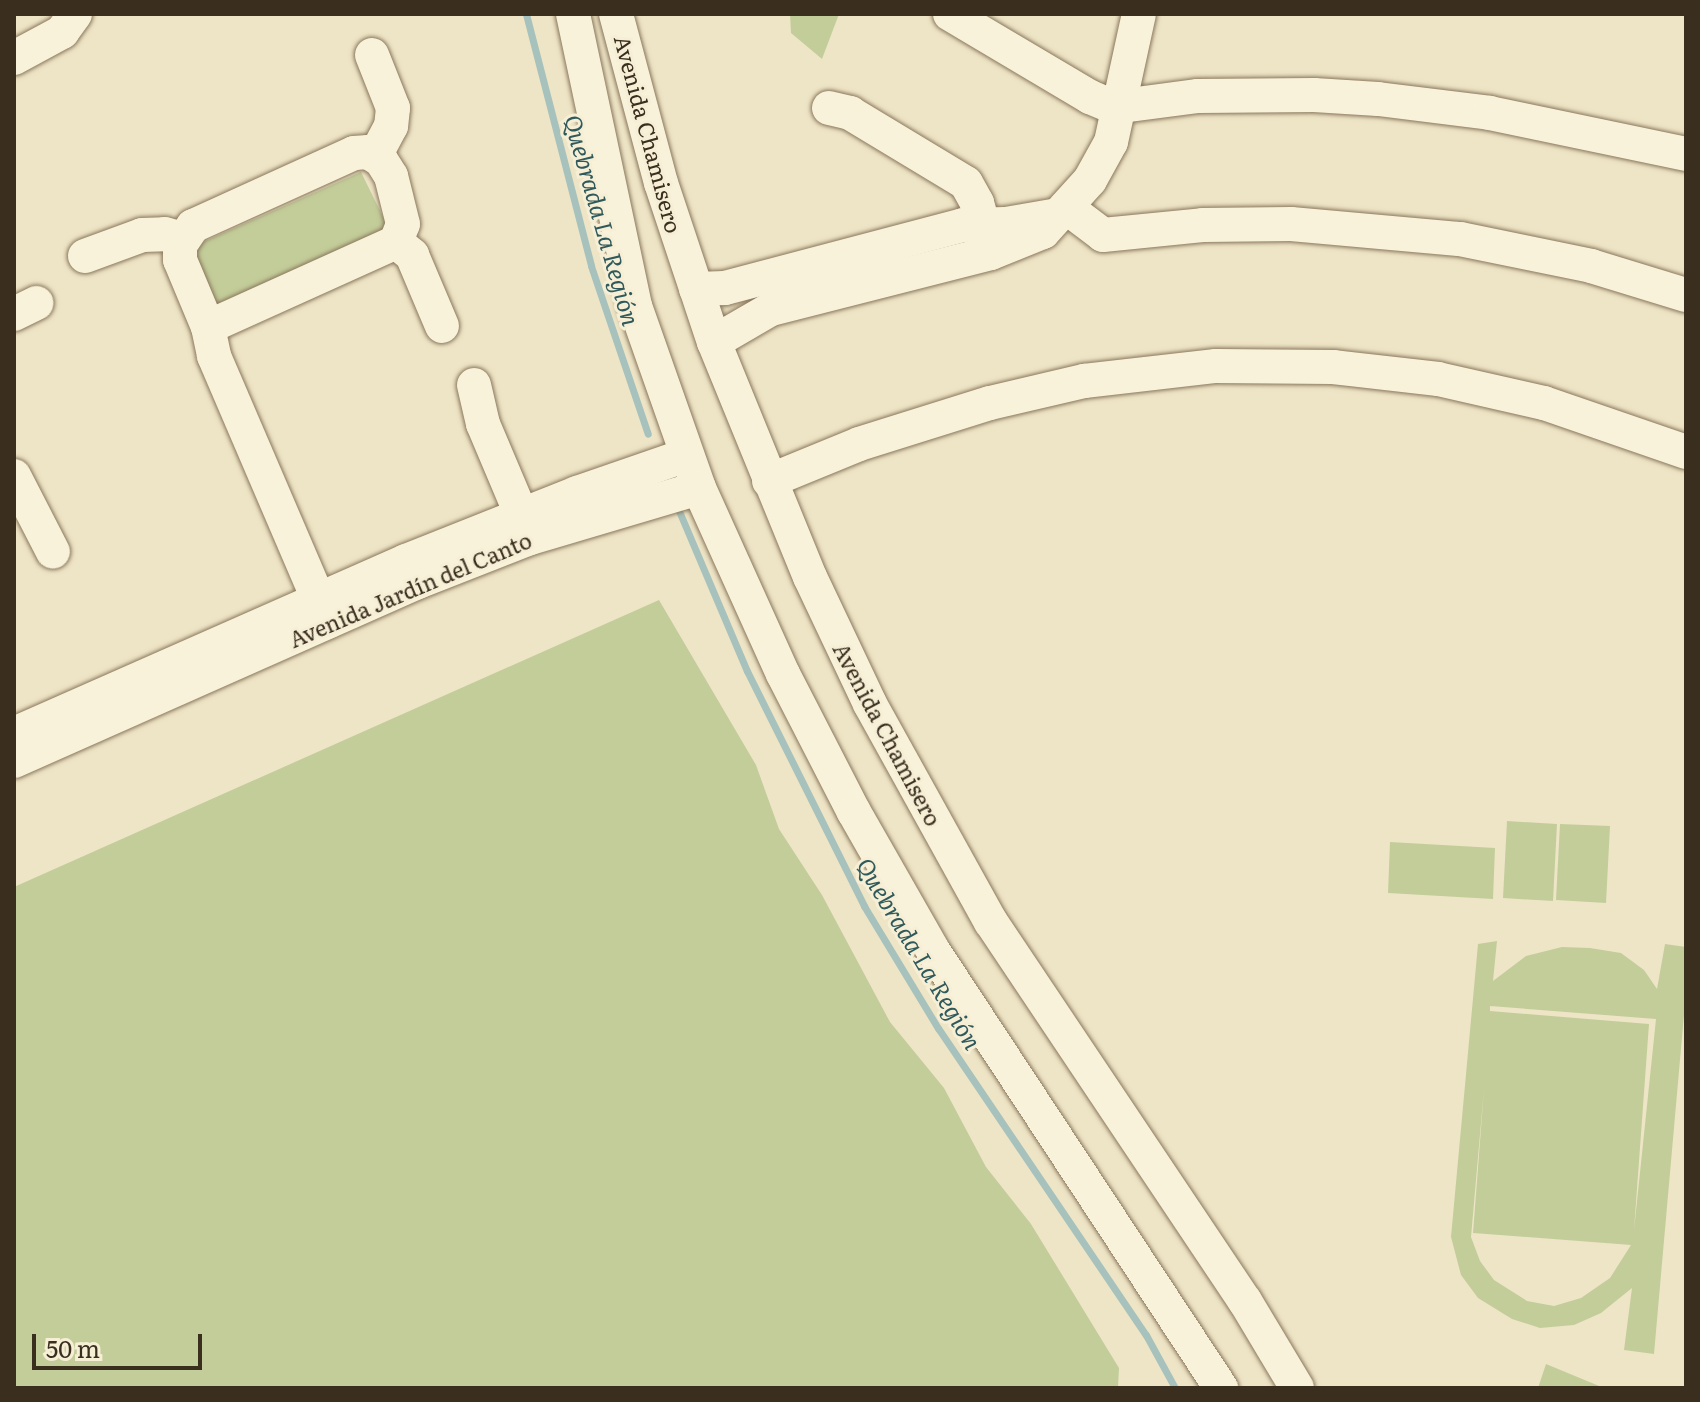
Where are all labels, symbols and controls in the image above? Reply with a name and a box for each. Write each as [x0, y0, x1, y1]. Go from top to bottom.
street label: Avenida Chamisero [610, 32, 688, 236]
water label: Quebrada La Región [559, 111, 647, 329]
street label: Avenida Jardín del Canto [285, 526, 535, 652]
street label: Avenida Chamisero [829, 638, 947, 830]
water label: Quebrada La Región [852, 852, 988, 1054]
scale bar [36, 1318, 206, 1368]
text: 50 m [46, 1330, 100, 1365]

